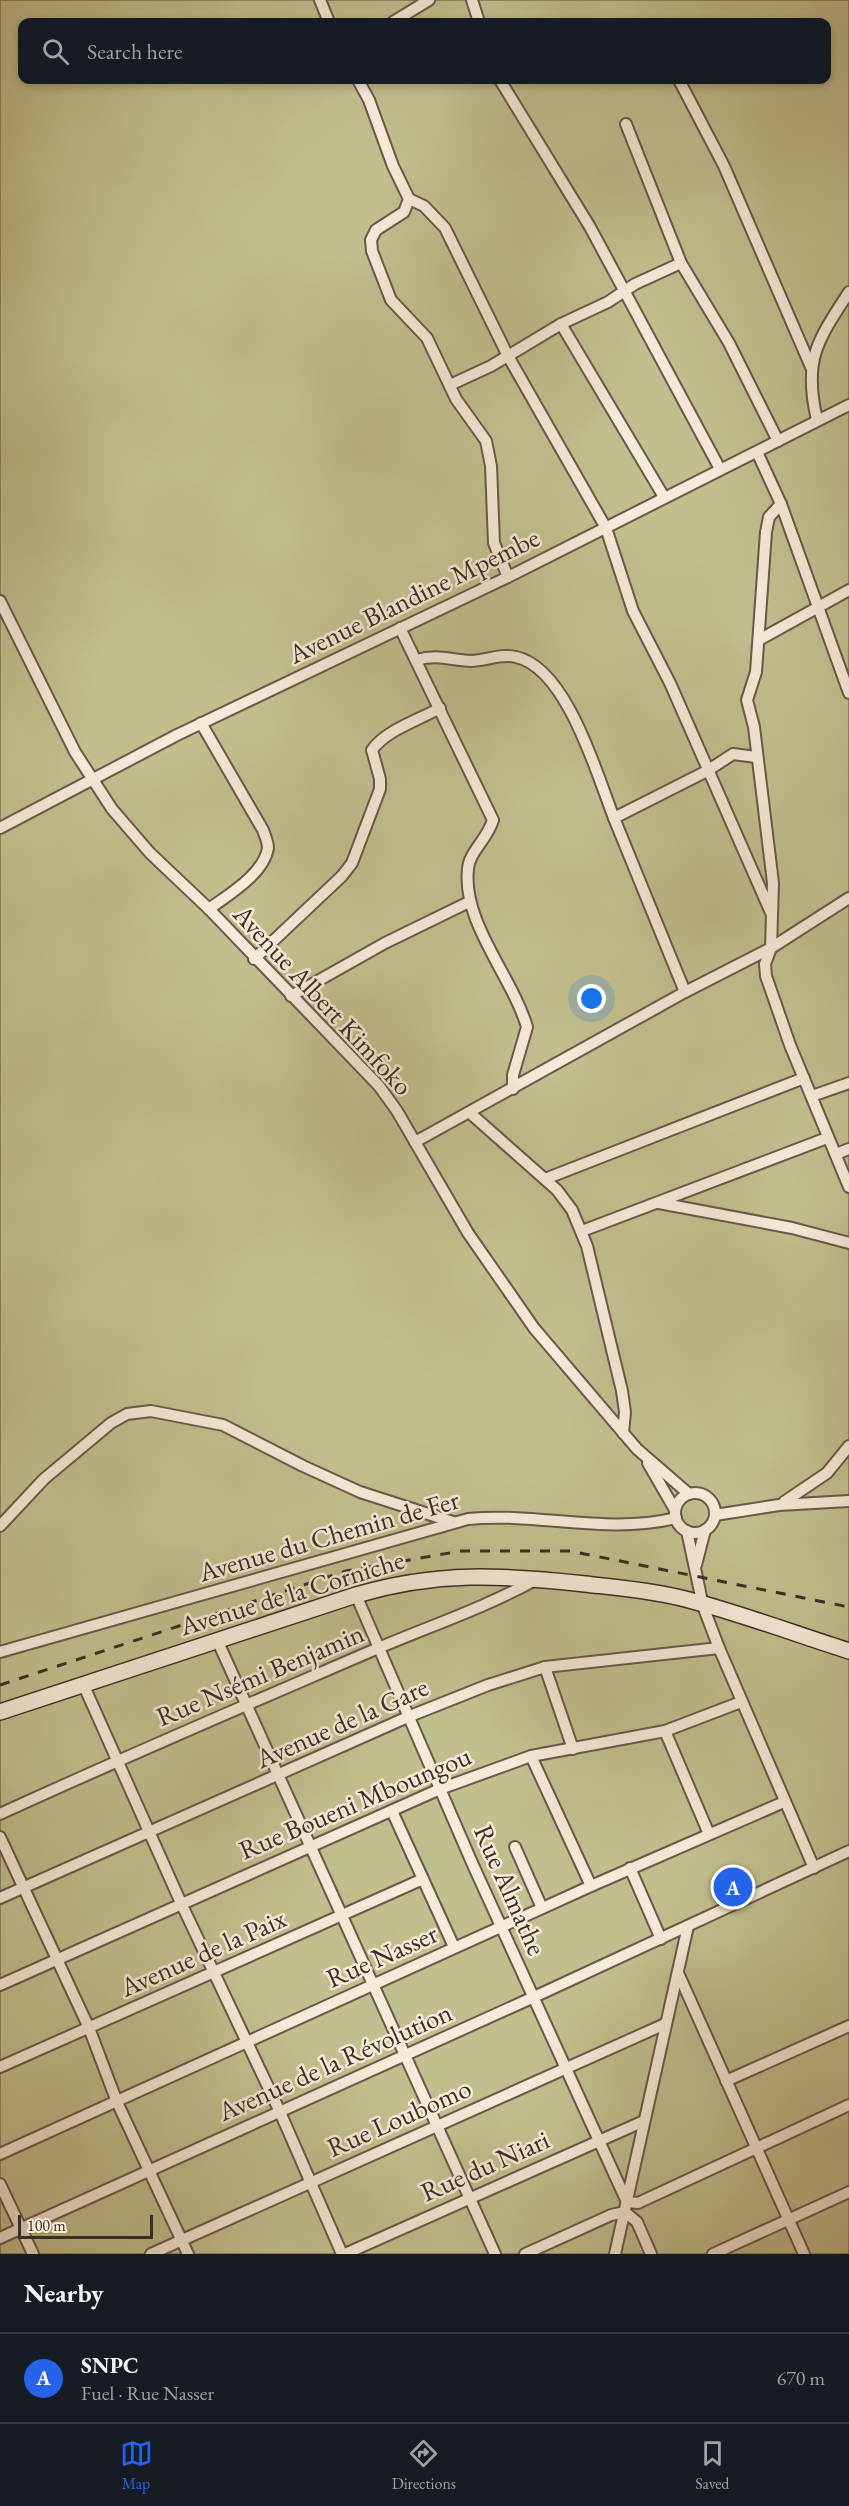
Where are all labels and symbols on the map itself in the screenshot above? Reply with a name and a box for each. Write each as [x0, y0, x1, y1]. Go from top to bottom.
street label: Avenue Blandine Mpembe [282, 520, 545, 672]
street label: Avenue Albert Kimfoko [225, 896, 421, 1102]
your location [577, 984, 606, 1013]
street label: Avenue du Chemin de Fer [194, 1482, 463, 1590]
street label: Avenue de la Corniche [174, 1542, 408, 1644]
street label: Rue Nsémi Benjamin [151, 1615, 369, 1734]
street label: Avenue de la Gare [249, 1669, 433, 1777]
street label: Rue Boueni Mboungou [233, 1738, 476, 1867]
street label: Rue Almathe [466, 1819, 555, 1961]
pin: A [714, 1864, 752, 1910]
street label: Avenue de la Paix [114, 1900, 291, 2005]
street label: Rue Nasser [321, 1915, 443, 1996]
street label: Avenue de la Révolution [211, 1994, 457, 2129]
street label: Rue Loubomo [321, 2070, 476, 2165]
street label: Rue du Niari [415, 2122, 555, 2209]
scale bar [18, 2212, 153, 2240]

